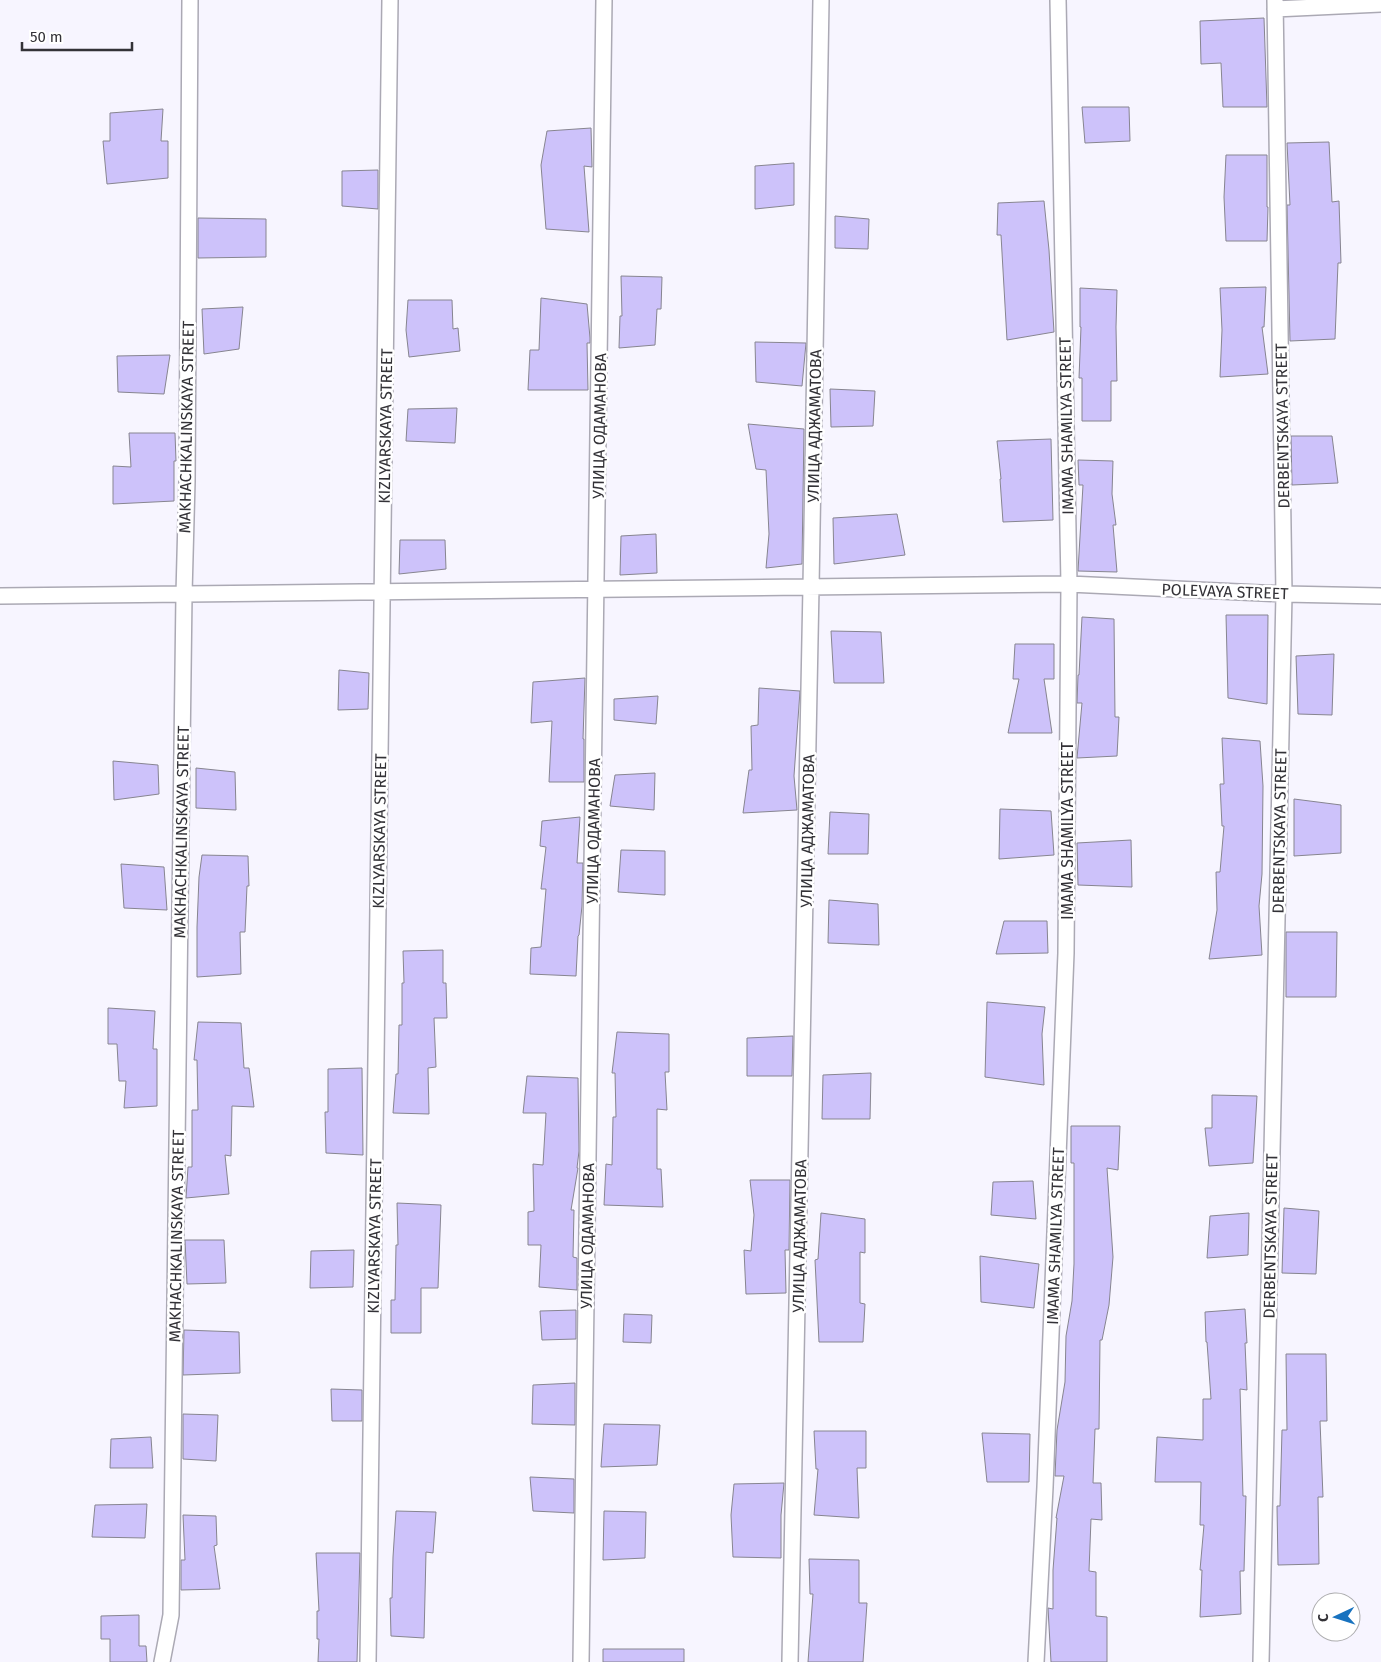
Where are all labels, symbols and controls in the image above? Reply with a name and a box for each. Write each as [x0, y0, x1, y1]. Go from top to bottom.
scale bar [22, 20, 132, 52]
text: 50 m [30, 28, 63, 46]
street label: MAKHACHKALINSKAYA STREET [175, 320, 198, 533]
street label: IMAMA SHAMILYA STREET [1055, 336, 1078, 515]
street label: DERBENTSKAYA STREET [1272, 342, 1293, 509]
street label: KIZLYARSKAYA STREET [375, 347, 396, 504]
street label: УЛИЦА АДЖАМАТОВА [804, 348, 825, 503]
street label: УЛИЦА ОДАМАНОВА [589, 352, 610, 499]
street label: POLEVAYA STREET [1161, 580, 1290, 603]
street label: MAKHACHKALINSKAYA STREET [170, 725, 193, 938]
street label: IMAMA SHAMILYA STREET [1058, 741, 1077, 920]
street label: DERBENTSKAYA STREET [1269, 747, 1290, 914]
street label: KIZLYARSKAYA STREET [369, 752, 390, 909]
street label: УЛИЦА АДЖАМАТОВА [797, 753, 818, 908]
street label: УЛИЦА ОДАМАНОВА [583, 757, 604, 904]
street label: MAKHACHKALINSKAYA STREET [165, 1129, 188, 1342]
street label: IMAMA SHAMILYA STREET [1043, 1146, 1068, 1325]
street label: DERBENTSKAYA STREET [1260, 1152, 1281, 1319]
street label: KIZLYARSKAYA STREET [364, 1157, 385, 1314]
street label: УЛИЦА АДЖАМАТОВА [789, 1158, 810, 1313]
street label: УЛИЦА ОДАМАНОВА [577, 1162, 598, 1309]
north arrow [1311, 1592, 1361, 1642]
text: С [1315, 1613, 1332, 1622]

